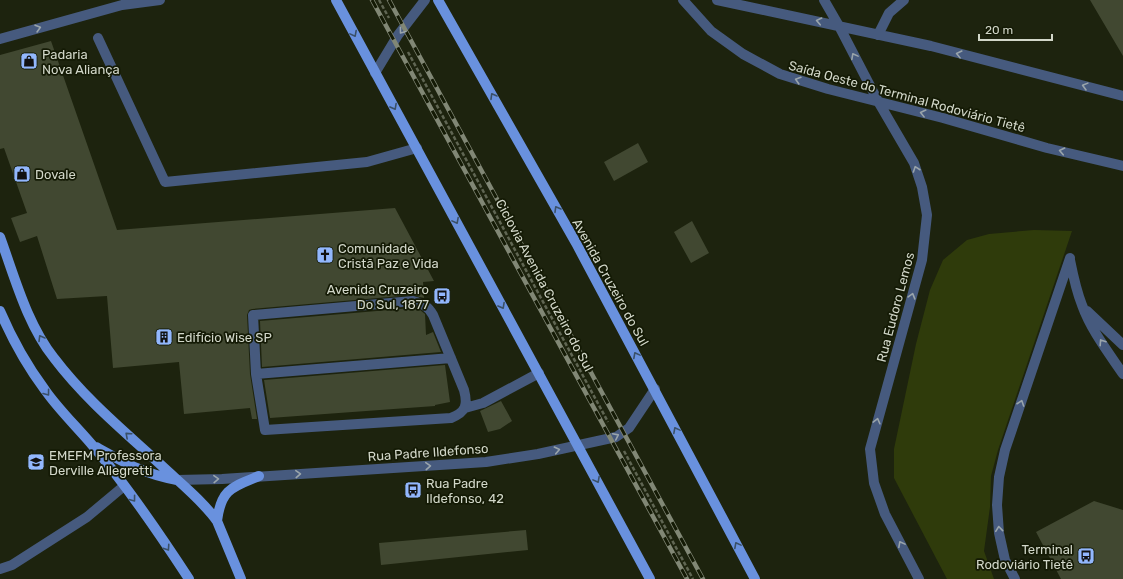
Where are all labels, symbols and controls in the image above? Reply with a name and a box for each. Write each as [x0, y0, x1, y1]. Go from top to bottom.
scale bar [979, 16, 1052, 42]
one-way arrow [816, 18, 822, 26]
text: 20 m [985, 23, 1013, 37]
one-way arrow [34, 25, 41, 33]
one-way arrow [399, 27, 406, 34]
one-way arrow [350, 30, 357, 37]
place label: Padaria Nova Aliança [42, 47, 120, 77]
one-way arrow [956, 50, 963, 58]
shop icon: Padaria Nova Aliança [19, 51, 39, 71]
one-way arrow [852, 52, 859, 60]
street label: Saída Oeste do Terminal Rodoviário Tietê [787, 58, 1027, 135]
one-way arrow [795, 76, 802, 85]
one-way arrow [1082, 82, 1089, 91]
one-way arrow [490, 93, 497, 101]
one-way arrow [389, 103, 397, 110]
one-way arrow [920, 110, 927, 118]
one-way arrow [1059, 148, 1065, 156]
shop icon: Dovale [12, 164, 32, 184]
one-way arrow [912, 166, 920, 173]
place label: Dovale [35, 167, 76, 182]
street label: Ciclovia Avenida Cruzeiro do Sul [493, 197, 596, 374]
one-way arrow [554, 206, 561, 214]
street label: Avenida Cruzeiro do Sul [569, 216, 652, 348]
one-way arrow [452, 217, 459, 224]
place label: Comunidade Cristã Paz e Vida [338, 241, 439, 271]
church icon: Comunidade Cristã Paz e Vida [315, 245, 335, 265]
street label: Rua Eudoro Lemos [874, 250, 917, 364]
place label: Avenida Cruzeiro Do Sul, 1877 [327, 282, 429, 312]
bus stop icon: Avenida Cruzeiro Do Sul, 1877 [432, 286, 452, 306]
one-way arrow [907, 293, 916, 300]
one-way arrow [497, 302, 505, 309]
building icon: Edifício Wise SP [154, 327, 174, 347]
place label: Edifício Wise SP [177, 330, 272, 345]
one-way arrow [39, 335, 46, 342]
one-way arrow [1099, 339, 1106, 346]
one-way arrow [634, 352, 641, 359]
one-way arrow [43, 389, 50, 396]
one-way arrow [1016, 399, 1025, 406]
one-way arrow [872, 418, 881, 425]
one-way arrow [673, 426, 681, 434]
one-way arrow [125, 432, 133, 439]
one-way arrow [612, 433, 619, 441]
street label: Rua Padre Ildefonso [367, 441, 489, 464]
one-way arrow [554, 447, 560, 455]
place label: EMEFM Professora Derville Allegretti [49, 448, 162, 479]
school or university icon: EMEFM Professora Derville Allegretti [26, 452, 46, 472]
one-way arrow [425, 461, 431, 470]
one-way arrow [295, 469, 301, 478]
one-way arrow [213, 474, 219, 483]
place label: Rua Padre Ildefonso, 42 [426, 476, 504, 506]
one-way arrow [592, 476, 599, 483]
bus stop icon: Rua Padre Ildefonso, 42 [403, 480, 423, 500]
one-way arrow [128, 494, 135, 501]
one-way arrow [995, 526, 1004, 532]
one-way arrow [734, 541, 742, 549]
one-way arrow [898, 541, 905, 549]
place label: Terminal Rodoviário Tietê [976, 542, 1073, 572]
one-way arrow [162, 543, 169, 550]
bus stop icon: Terminal Rodoviário Tietê [1076, 546, 1096, 566]

